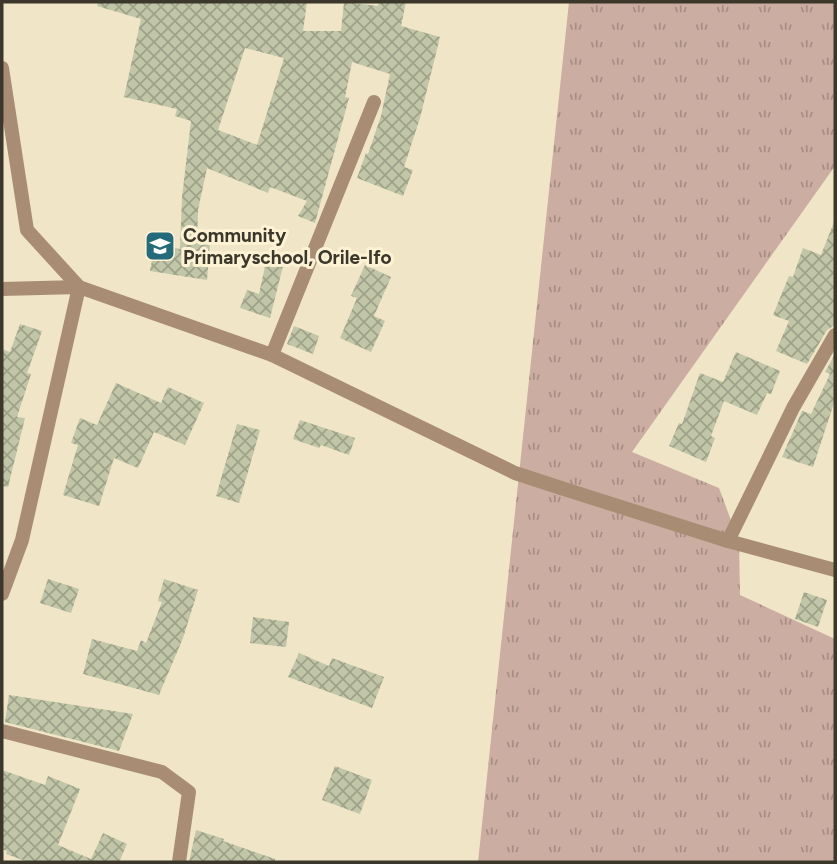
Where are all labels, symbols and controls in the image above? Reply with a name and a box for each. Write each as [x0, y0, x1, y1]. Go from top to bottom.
place label: Community Primaryschool, Orile-Ifo [183, 224, 392, 269]
school or university icon: Community Primaryschool, Orile-Ifo [143, 229, 177, 263]

